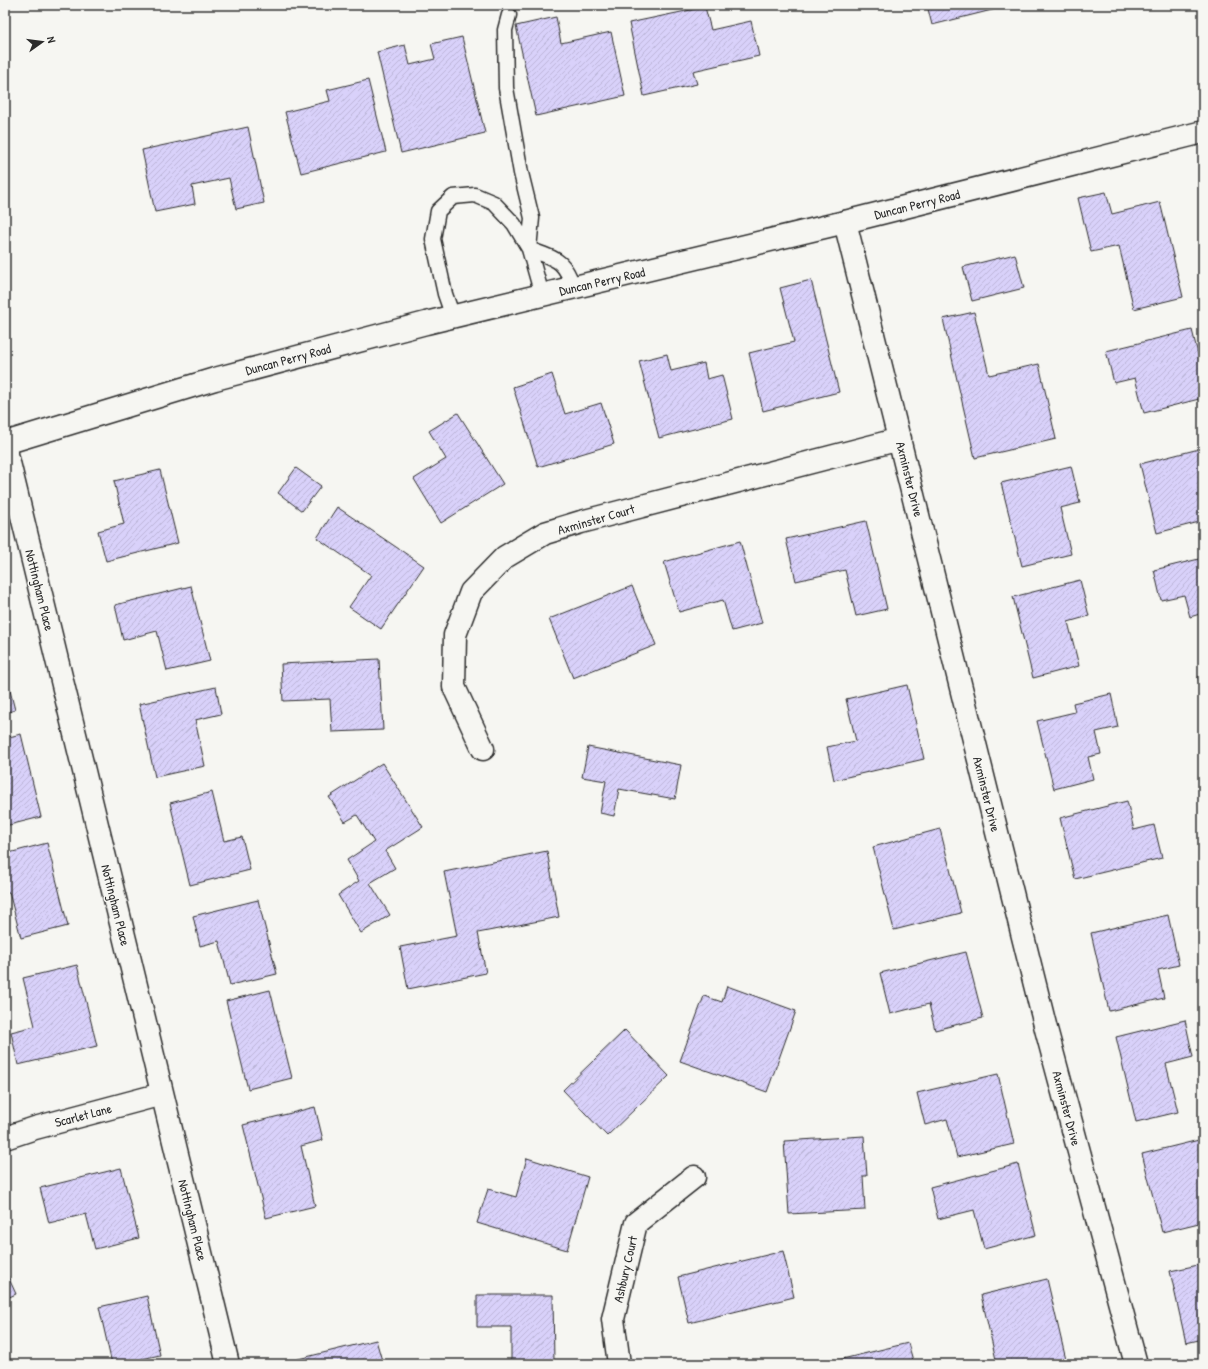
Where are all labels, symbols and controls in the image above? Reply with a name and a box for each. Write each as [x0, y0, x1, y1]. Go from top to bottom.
north arrow [22, 22, 62, 62]
text: N [44, 35, 59, 44]
street label: Duncan Perry Road [872, 185, 962, 223]
street label: Duncan Perry Road [557, 262, 647, 300]
street label: Duncan Perry Road [243, 339, 333, 379]
street label: Axminster Drive [892, 440, 928, 518]
street label: Axminster Court [555, 499, 637, 539]
street label: Nottingham Place [21, 548, 59, 632]
street label: Axminster Drive [969, 755, 1005, 833]
street label: Nottingham Place [97, 863, 135, 947]
street label: Axminster Drive [1048, 1069, 1086, 1147]
street label: Scarlet Lane [53, 1099, 113, 1131]
street label: Nottingham Place [174, 1178, 212, 1262]
street label: Ashbury Court [609, 1233, 642, 1304]

